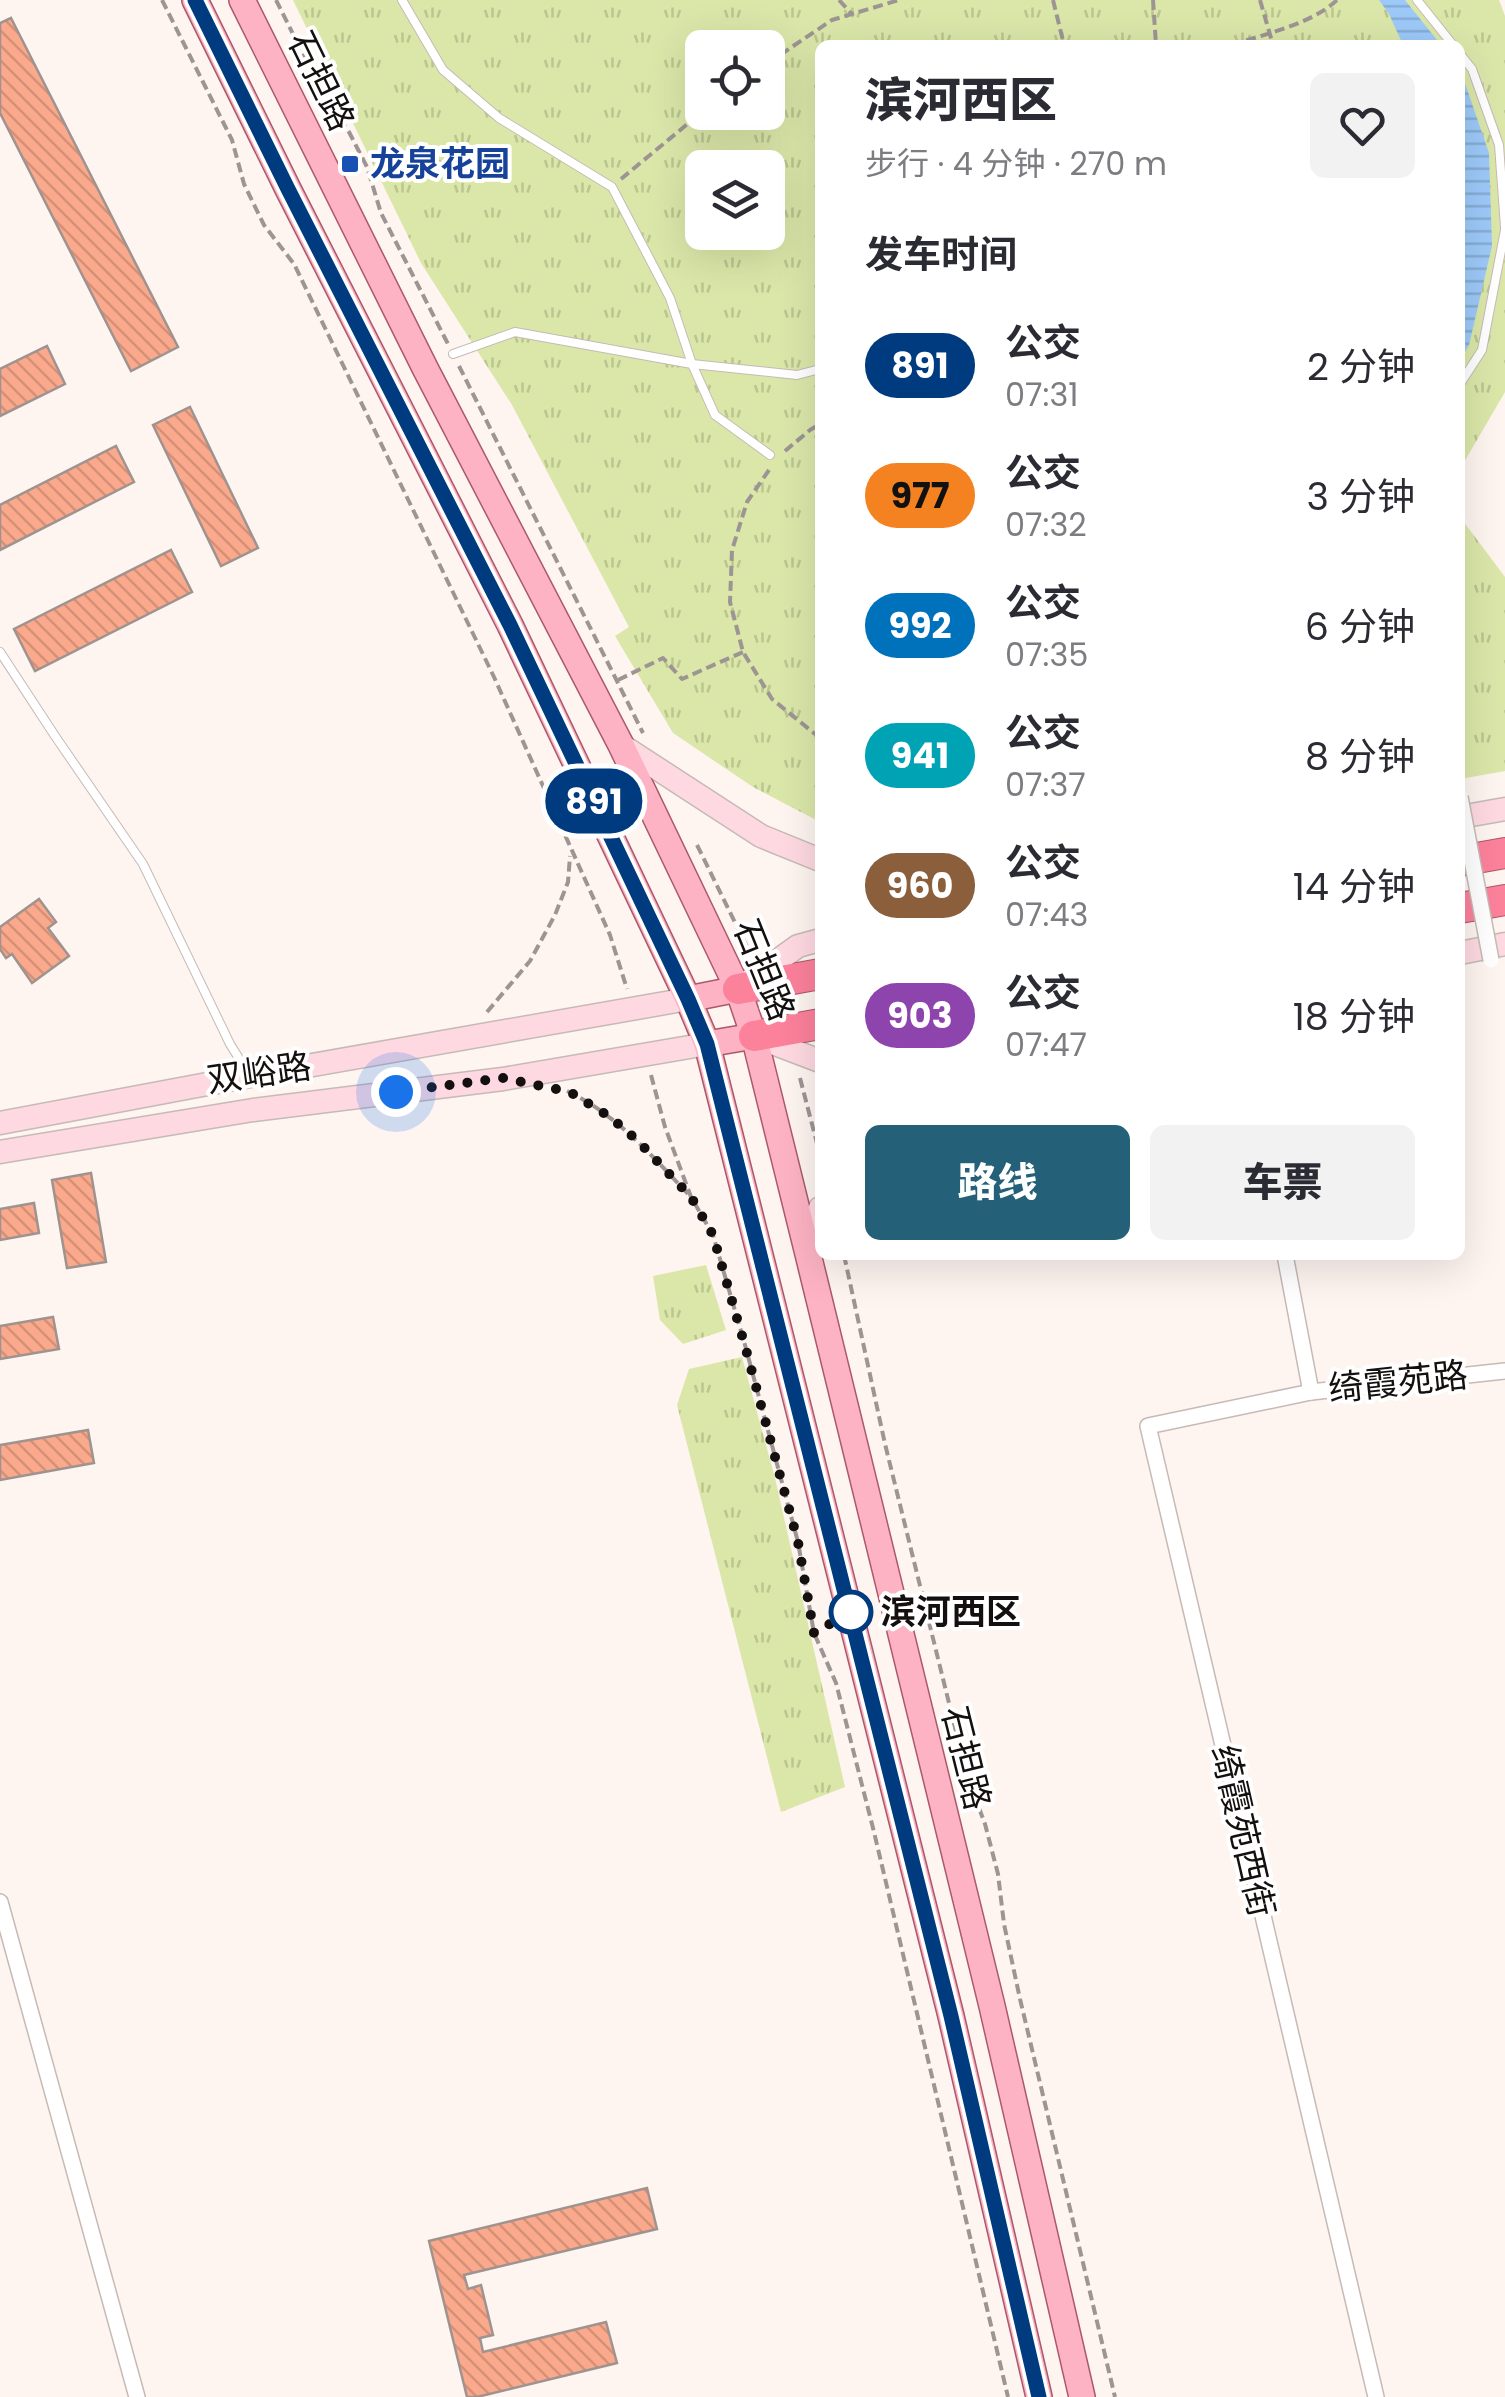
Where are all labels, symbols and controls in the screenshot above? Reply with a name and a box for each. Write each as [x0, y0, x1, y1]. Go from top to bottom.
street label: 石担路 [276, 23, 366, 139]
map controls [685, 30, 785, 250]
button: locate [685, 30, 785, 130]
text: 滨河西区 [865, 67, 1057, 134]
button: heart [1310, 73, 1415, 178]
place label: 龙泉花园 [370, 139, 510, 188]
text: 步行 · 4 分钟 · 270 m [865, 141, 1167, 186]
button: layers [685, 150, 785, 250]
marker: 龙泉花园 [339, 153, 361, 175]
text: 发车时间 [865, 228, 1017, 281]
text: 公交 [1005, 316, 1081, 369]
text: 2 分钟 [1307, 340, 1415, 393]
text: 891 [891, 341, 949, 390]
text: 07:31 [1005, 372, 1078, 417]
text: 公交 [1005, 446, 1081, 499]
text: 3 分钟 [1306, 470, 1415, 523]
text: 977 [891, 471, 949, 520]
text: 07:32 [1005, 502, 1087, 547]
text: 公交 [1005, 576, 1081, 629]
text: 6 分钟 [1305, 600, 1415, 653]
text: 992 [888, 601, 952, 650]
text: 07:35 [1005, 632, 1088, 677]
text: 公交 [1005, 706, 1081, 759]
text: 8 分钟 [1305, 730, 1415, 783]
text: 941 [891, 731, 949, 780]
text: 07:37 [1005, 762, 1086, 807]
line badge: 891 [536, 768, 652, 834]
text: 891 [565, 777, 623, 826]
text: 公交 [1005, 836, 1081, 889]
text: 14 分钟 [1293, 860, 1415, 913]
text: 960 [887, 861, 953, 910]
text: 07:43 [1005, 892, 1088, 937]
street label: 石担路 [722, 912, 807, 1028]
text: 公交 [1005, 966, 1081, 1019]
text: 18 分钟 [1293, 990, 1415, 1043]
text: 903 [887, 991, 953, 1040]
text: 07:47 [1005, 1022, 1087, 1067]
street label: 双峪路 [204, 1041, 314, 1104]
your location [371, 1067, 421, 1117]
button: 路线 [865, 1125, 1130, 1240]
button: 车票 [1150, 1125, 1415, 1240]
street label: 绮霞苑路 [1326, 1350, 1470, 1413]
place label: 滨河西区 [881, 1587, 1021, 1636]
marker: 滨河西区 [830, 1591, 872, 1633]
street label: 石担路 [930, 1701, 1003, 1815]
street label: 绮霞苑西街 [1200, 1740, 1287, 1922]

